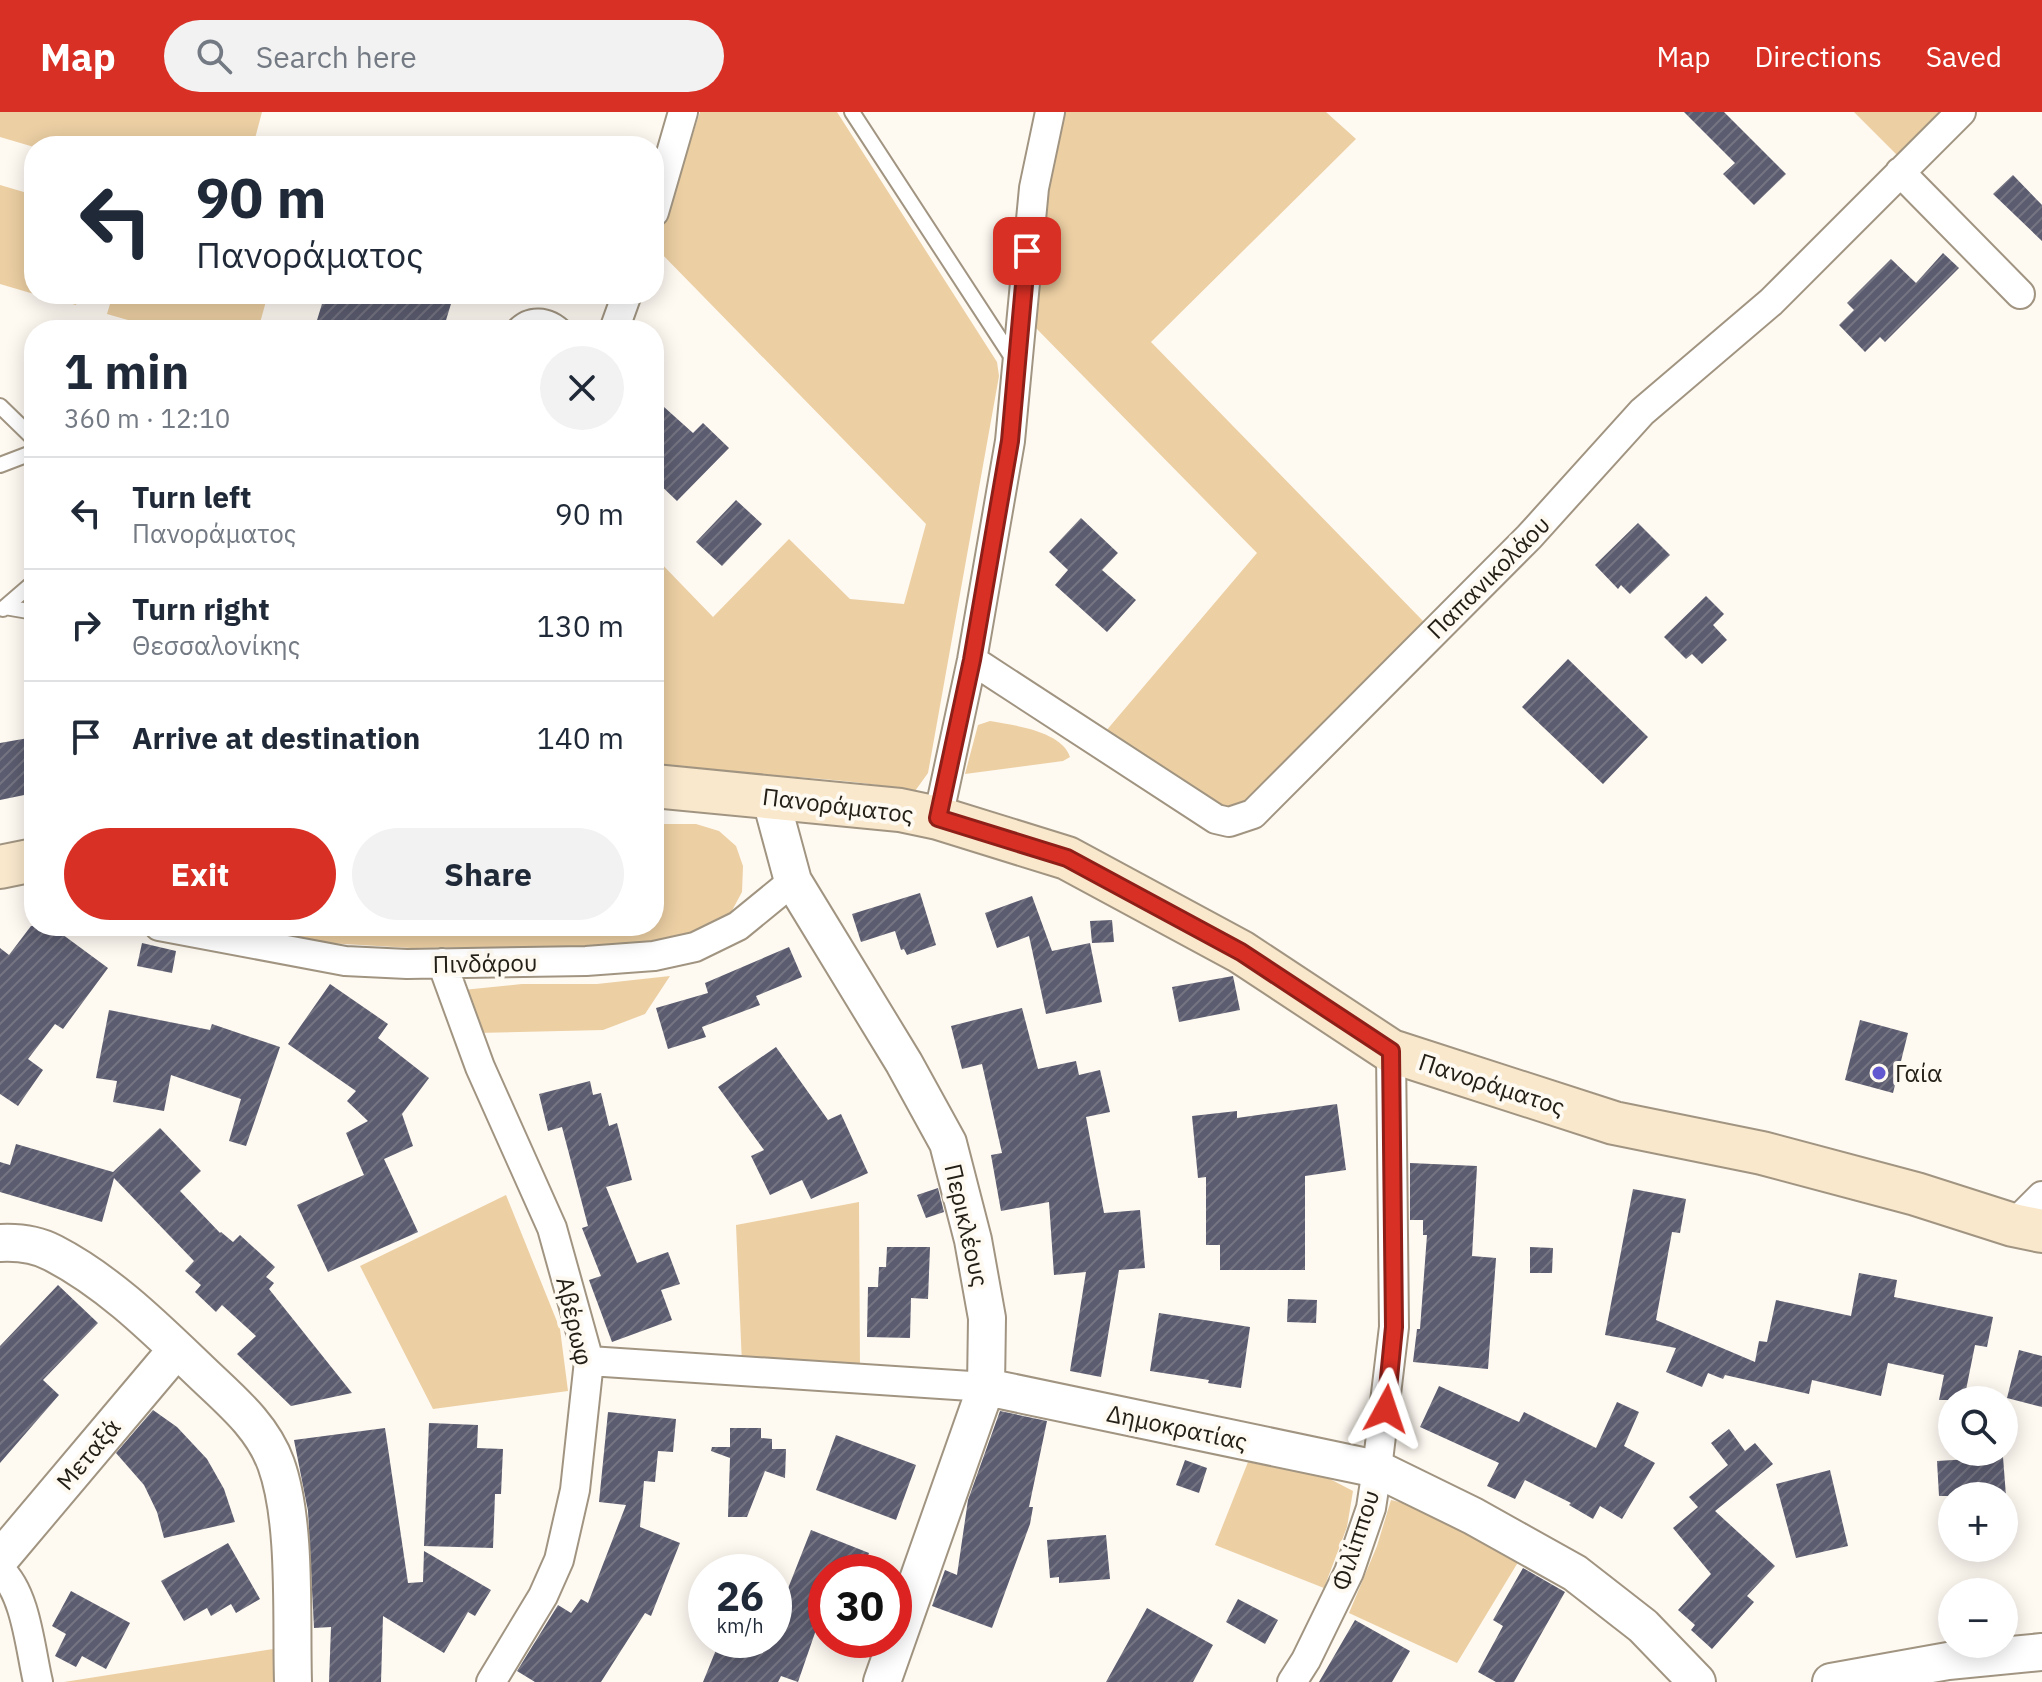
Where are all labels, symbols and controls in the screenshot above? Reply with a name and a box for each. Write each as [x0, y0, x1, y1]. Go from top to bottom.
search box [164, 20, 724, 92]
text: Map [40, 32, 116, 81]
icon: search [192, 34, 236, 78]
text: Search here [256, 37, 417, 76]
text: Map [1656, 38, 1710, 75]
text: Directions [1754, 38, 1882, 75]
text: Saved [1926, 38, 2002, 75]
text: 90 m [196, 161, 326, 233]
icon: left [64, 168, 168, 272]
pin [993, 217, 1061, 285]
icon: arrive [1005, 229, 1049, 273]
text: Πανοράματος [196, 231, 424, 278]
text: 1 min [64, 340, 189, 402]
button: close [540, 346, 624, 430]
text: 360 m · 12:10 [64, 401, 230, 435]
text: Turn left [132, 477, 251, 516]
icon: left [64, 491, 108, 535]
text: 90 m [555, 494, 624, 533]
street label: Παπανικολάου [1420, 509, 1556, 645]
text: Πανοράματος [132, 516, 296, 550]
text: Turn right [132, 589, 270, 628]
icon: right [64, 603, 108, 647]
text: 130 m [537, 606, 624, 645]
text: Θεσσαλονίκης [132, 628, 300, 662]
icon: arrive [64, 715, 108, 759]
text: Arrive at destination [132, 718, 420, 757]
text: 140 m [537, 718, 624, 757]
street label: Πανοράματος [761, 780, 915, 830]
button: Exit [64, 828, 336, 920]
button: Share [352, 828, 624, 920]
street label: Πινδάρου [432, 946, 538, 980]
street label: Πανοράματος [1415, 1045, 1569, 1123]
place label: Γαία [1895, 1057, 1942, 1089]
marker: Γαία [1870, 1064, 1888, 1082]
street label: Περικλέους [937, 1160, 997, 1290]
street label: Αβέρωφ [549, 1274, 601, 1368]
position arrow [1344, 1367, 1428, 1451]
map controls [1938, 1386, 2018, 1658]
button: search [1938, 1386, 2018, 1466]
street label: Δημοκρατίας [1104, 1396, 1250, 1458]
street label: Μεταξά [49, 1412, 127, 1496]
button: + [1938, 1482, 2018, 1562]
street label: Φιλίππου [1324, 1486, 1386, 1594]
speed limit sign: 30 [808, 1554, 912, 1658]
text: 26 [716, 1570, 764, 1622]
button: − [1938, 1578, 2018, 1658]
text: km/h [716, 1612, 764, 1639]

